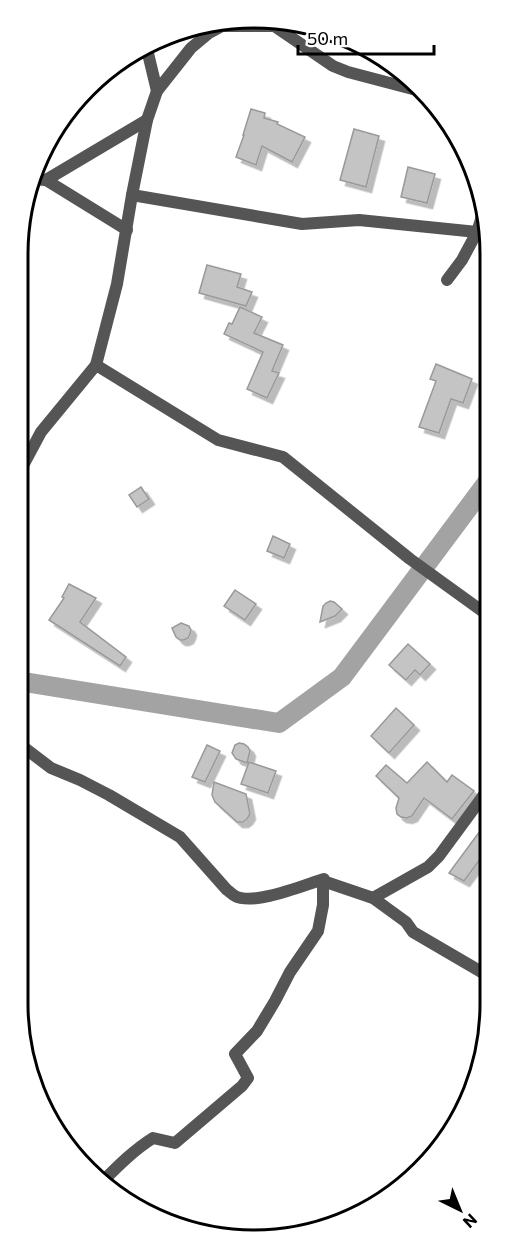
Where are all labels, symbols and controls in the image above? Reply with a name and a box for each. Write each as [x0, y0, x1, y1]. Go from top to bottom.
scale bar [298, 18, 434, 56]
text: 50 m [307, 27, 348, 49]
north arrow [430, 1180, 490, 1240]
text: N [460, 1210, 481, 1232]

